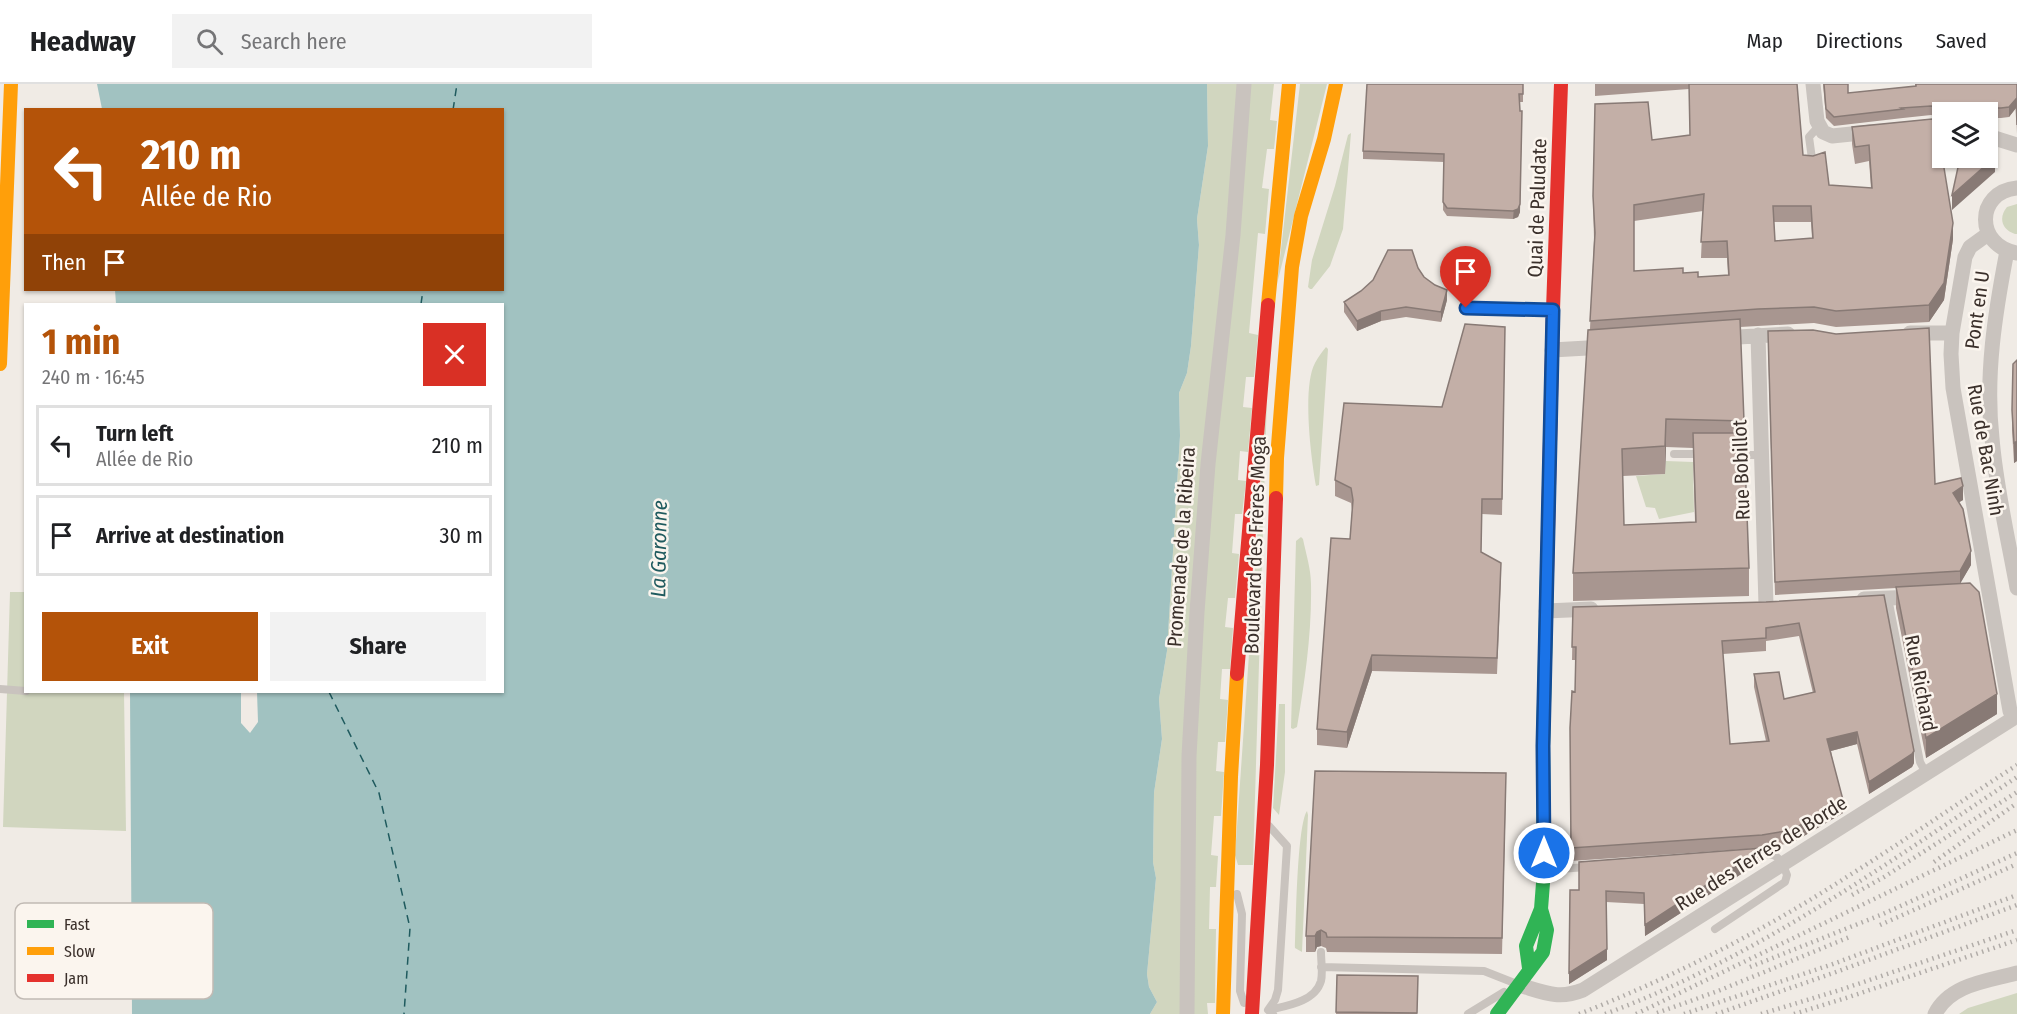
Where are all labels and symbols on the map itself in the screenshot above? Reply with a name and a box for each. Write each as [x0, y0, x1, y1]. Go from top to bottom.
street label: Quai de Paludate [1523, 138, 1551, 278]
pin [1440, 246, 1491, 308]
street label: Pont en U [1960, 269, 1994, 351]
street label: Rue de Bac Ninh [1963, 382, 2009, 518]
street label: Rue Bobillot [1727, 419, 1755, 521]
street label: Boulevard des Frères Moga [1239, 435, 1271, 655]
street label: Promenade de la Ribeira [1162, 446, 1200, 648]
water label: La Garonne [645, 500, 673, 598]
street label: Rue Richard [1900, 633, 1942, 733]
street label: Rue des Terres de Borde [1671, 790, 1851, 916]
position arrow [1512, 821, 1576, 885]
legend [15, 903, 213, 999]
text: Fast [64, 915, 91, 934]
text: Slow [64, 942, 95, 961]
text: Jam [64, 969, 89, 988]

